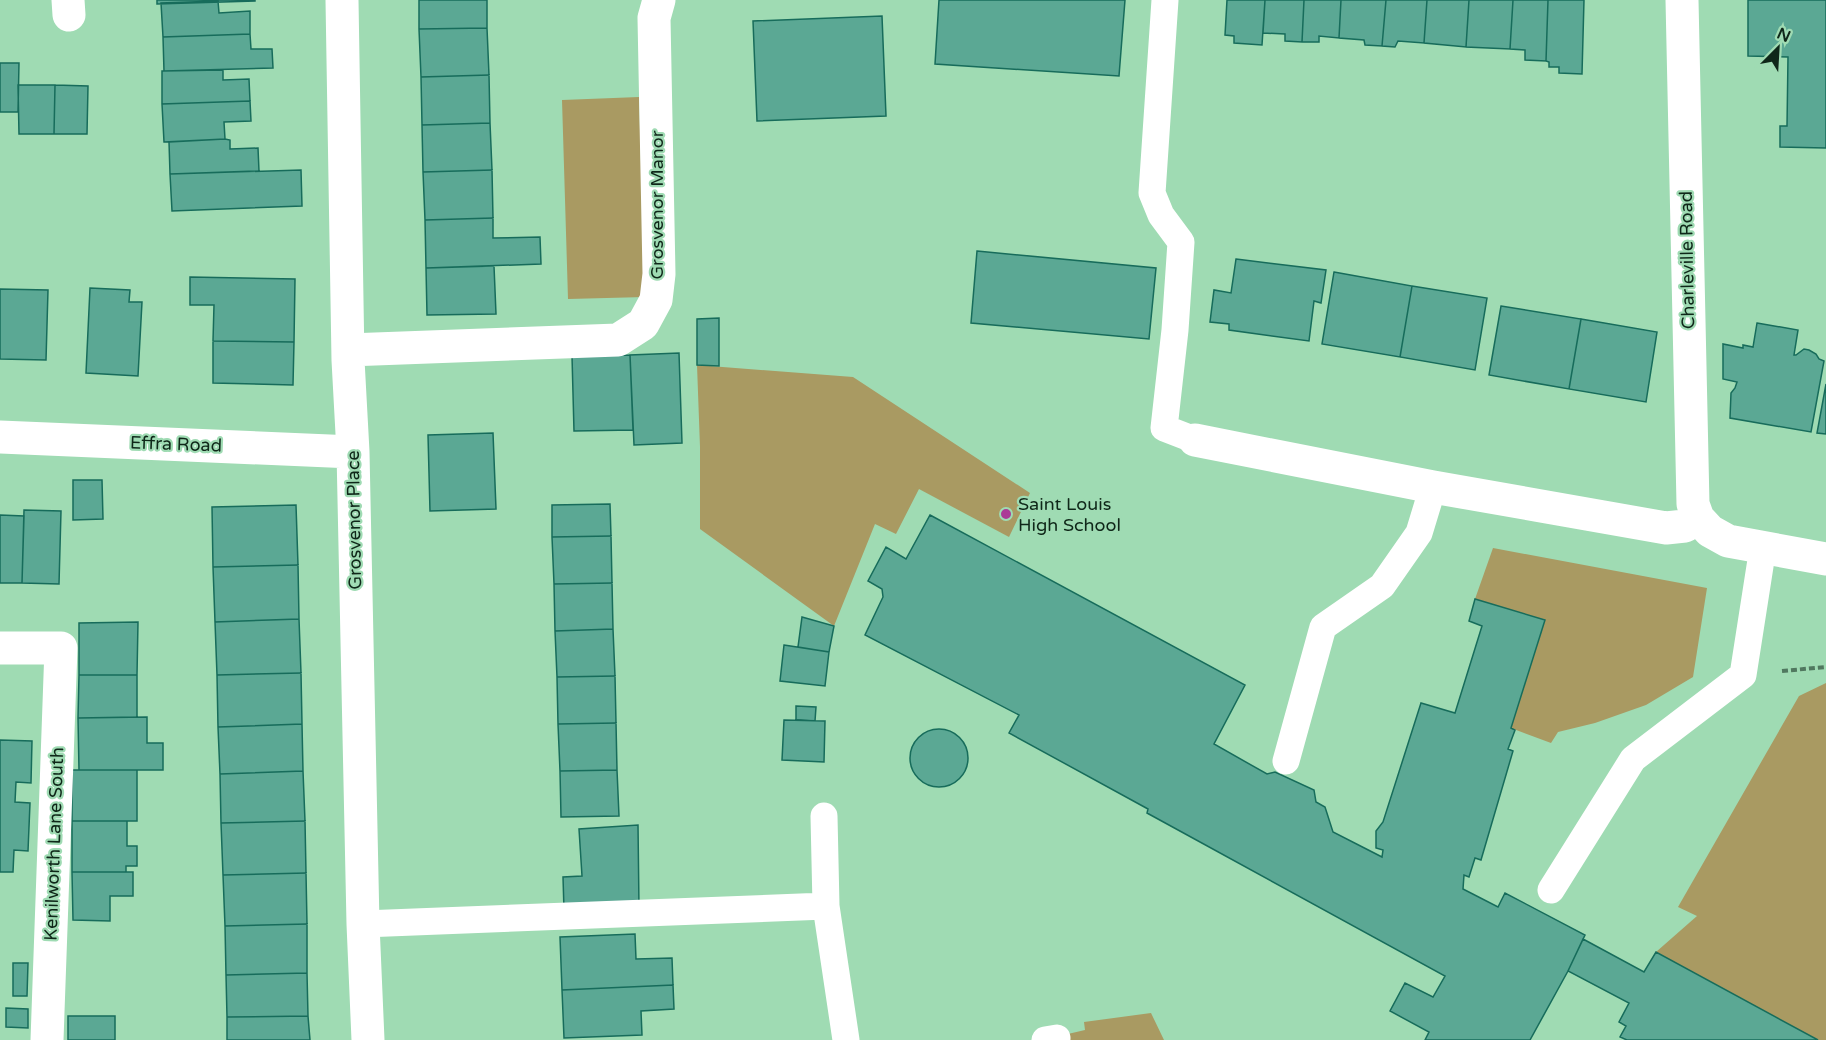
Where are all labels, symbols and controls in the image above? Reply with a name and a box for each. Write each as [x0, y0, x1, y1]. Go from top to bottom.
north arrow [1748, 18, 1808, 78]
text: N [1774, 23, 1794, 47]
street label: Grosvenor Manor [646, 130, 668, 280]
street label: Charleville Road [1675, 191, 1699, 329]
street label: Effra Road [130, 431, 222, 457]
street label: Grosvenor Place [342, 450, 366, 590]
place label: Saint Louis High School [1018, 493, 1121, 536]
marker: Saint Louis High School [999, 507, 1013, 521]
street label: Kenilworth Lane South [40, 747, 68, 941]

